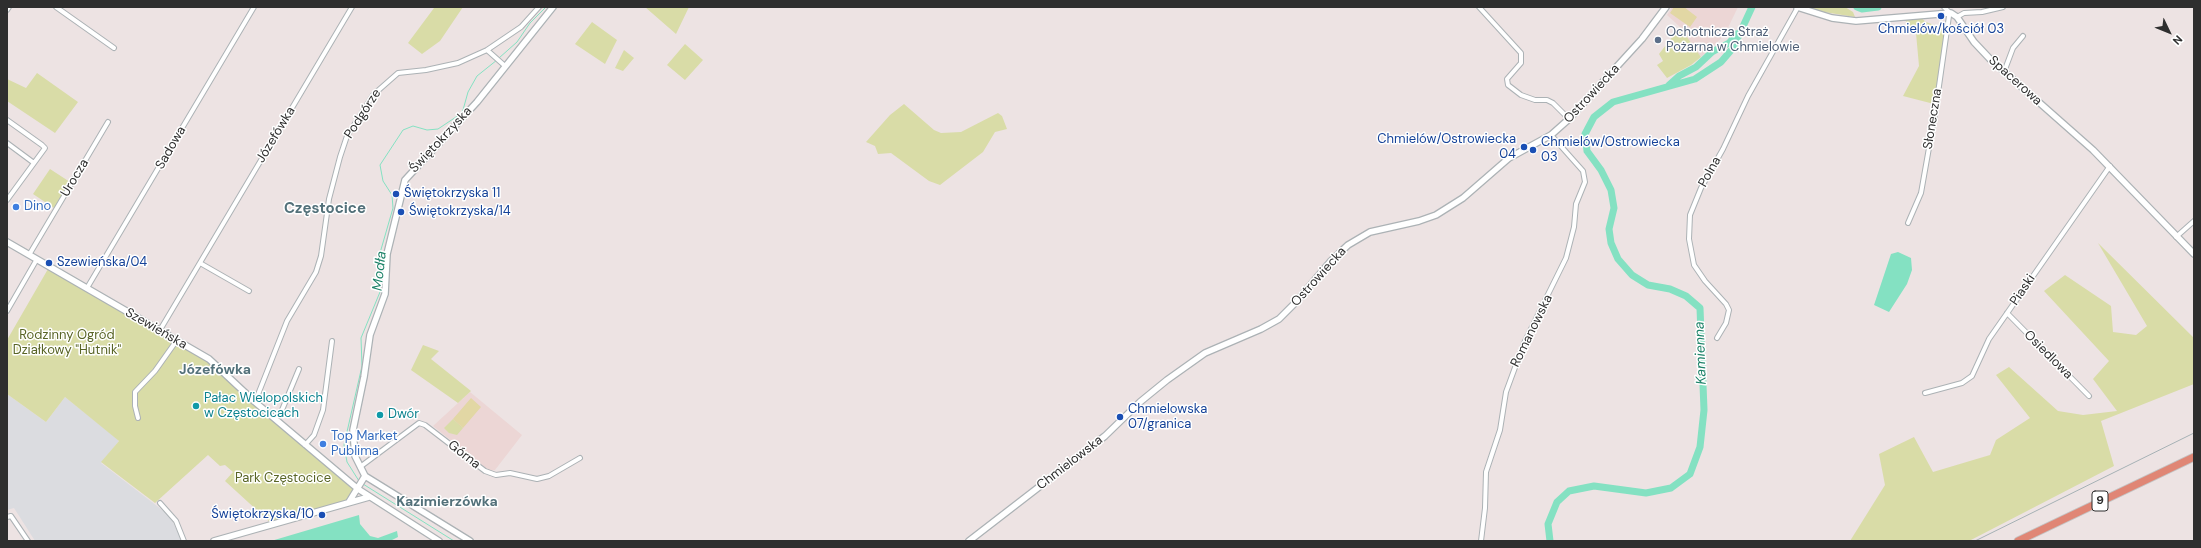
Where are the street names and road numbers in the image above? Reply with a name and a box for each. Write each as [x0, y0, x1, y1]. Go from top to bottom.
street label: Spacerowa [1985, 53, 2045, 109]
street label: Ostrowiecka [1561, 61, 1623, 127]
street label: Podgórze [341, 86, 385, 142]
street label: Słoneczna [1921, 88, 1945, 150]
street label: Józefówka [253, 104, 299, 166]
street label: Świętokrzyska [406, 104, 476, 176]
street label: Sadowa [152, 124, 190, 172]
street label: Polna [1695, 154, 1725, 190]
street label: Urocza [58, 156, 92, 200]
street label: Ostrowiecka [1288, 244, 1350, 310]
street label: Piaski [2007, 272, 2039, 308]
street label: Romanowska [1508, 292, 1556, 370]
street label: Szewieńska [122, 305, 190, 353]
street label: Osiedlowa [2020, 327, 2076, 383]
street label: Chmielowska [1034, 432, 1106, 494]
street label: Górna [445, 437, 483, 473]
road number: 9 [2092, 491, 2108, 511]

